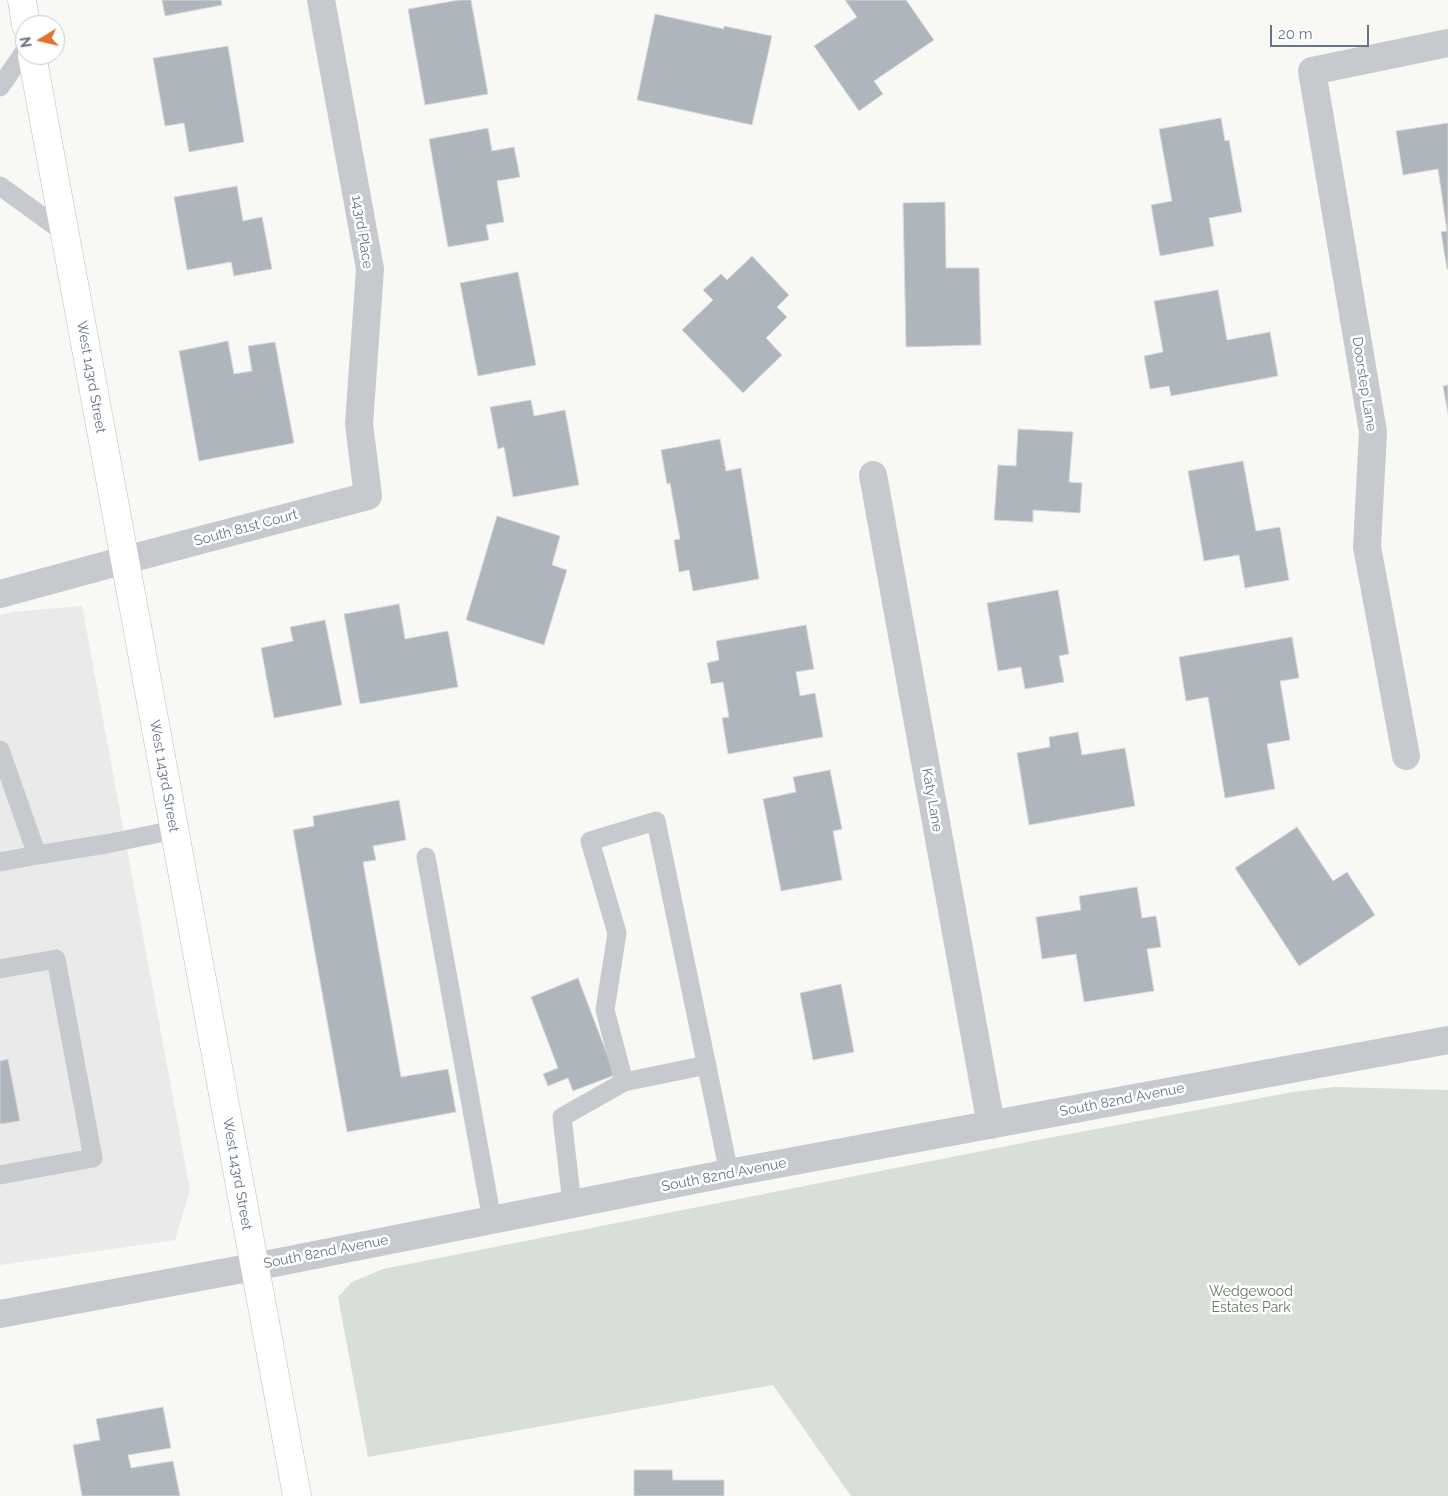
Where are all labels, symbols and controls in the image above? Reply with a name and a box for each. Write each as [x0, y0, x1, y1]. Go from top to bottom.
north arrow [15, 15, 65, 65]
scale bar [1273, 15, 1372, 47]
text: 20 m [1278, 25, 1313, 43]
text: N [17, 36, 35, 49]
street label: 143rd Place [348, 194, 376, 270]
street label: West 143rd Street [73, 319, 109, 435]
street label: Doorstep Lane [1348, 336, 1380, 432]
street label: South 81st Court [192, 506, 300, 550]
street label: West 143rd Street [146, 718, 182, 834]
street label: Katy Lane [918, 767, 946, 833]
street label: South 82nd Avenue [1058, 1080, 1186, 1120]
street label: West 143rd Street [219, 1116, 255, 1232]
street label: South 82nd Avenue [660, 1155, 788, 1195]
street label: South 82nd Avenue [262, 1232, 390, 1272]
park label: Wedgewood Estates Park [1209, 1284, 1293, 1316]

